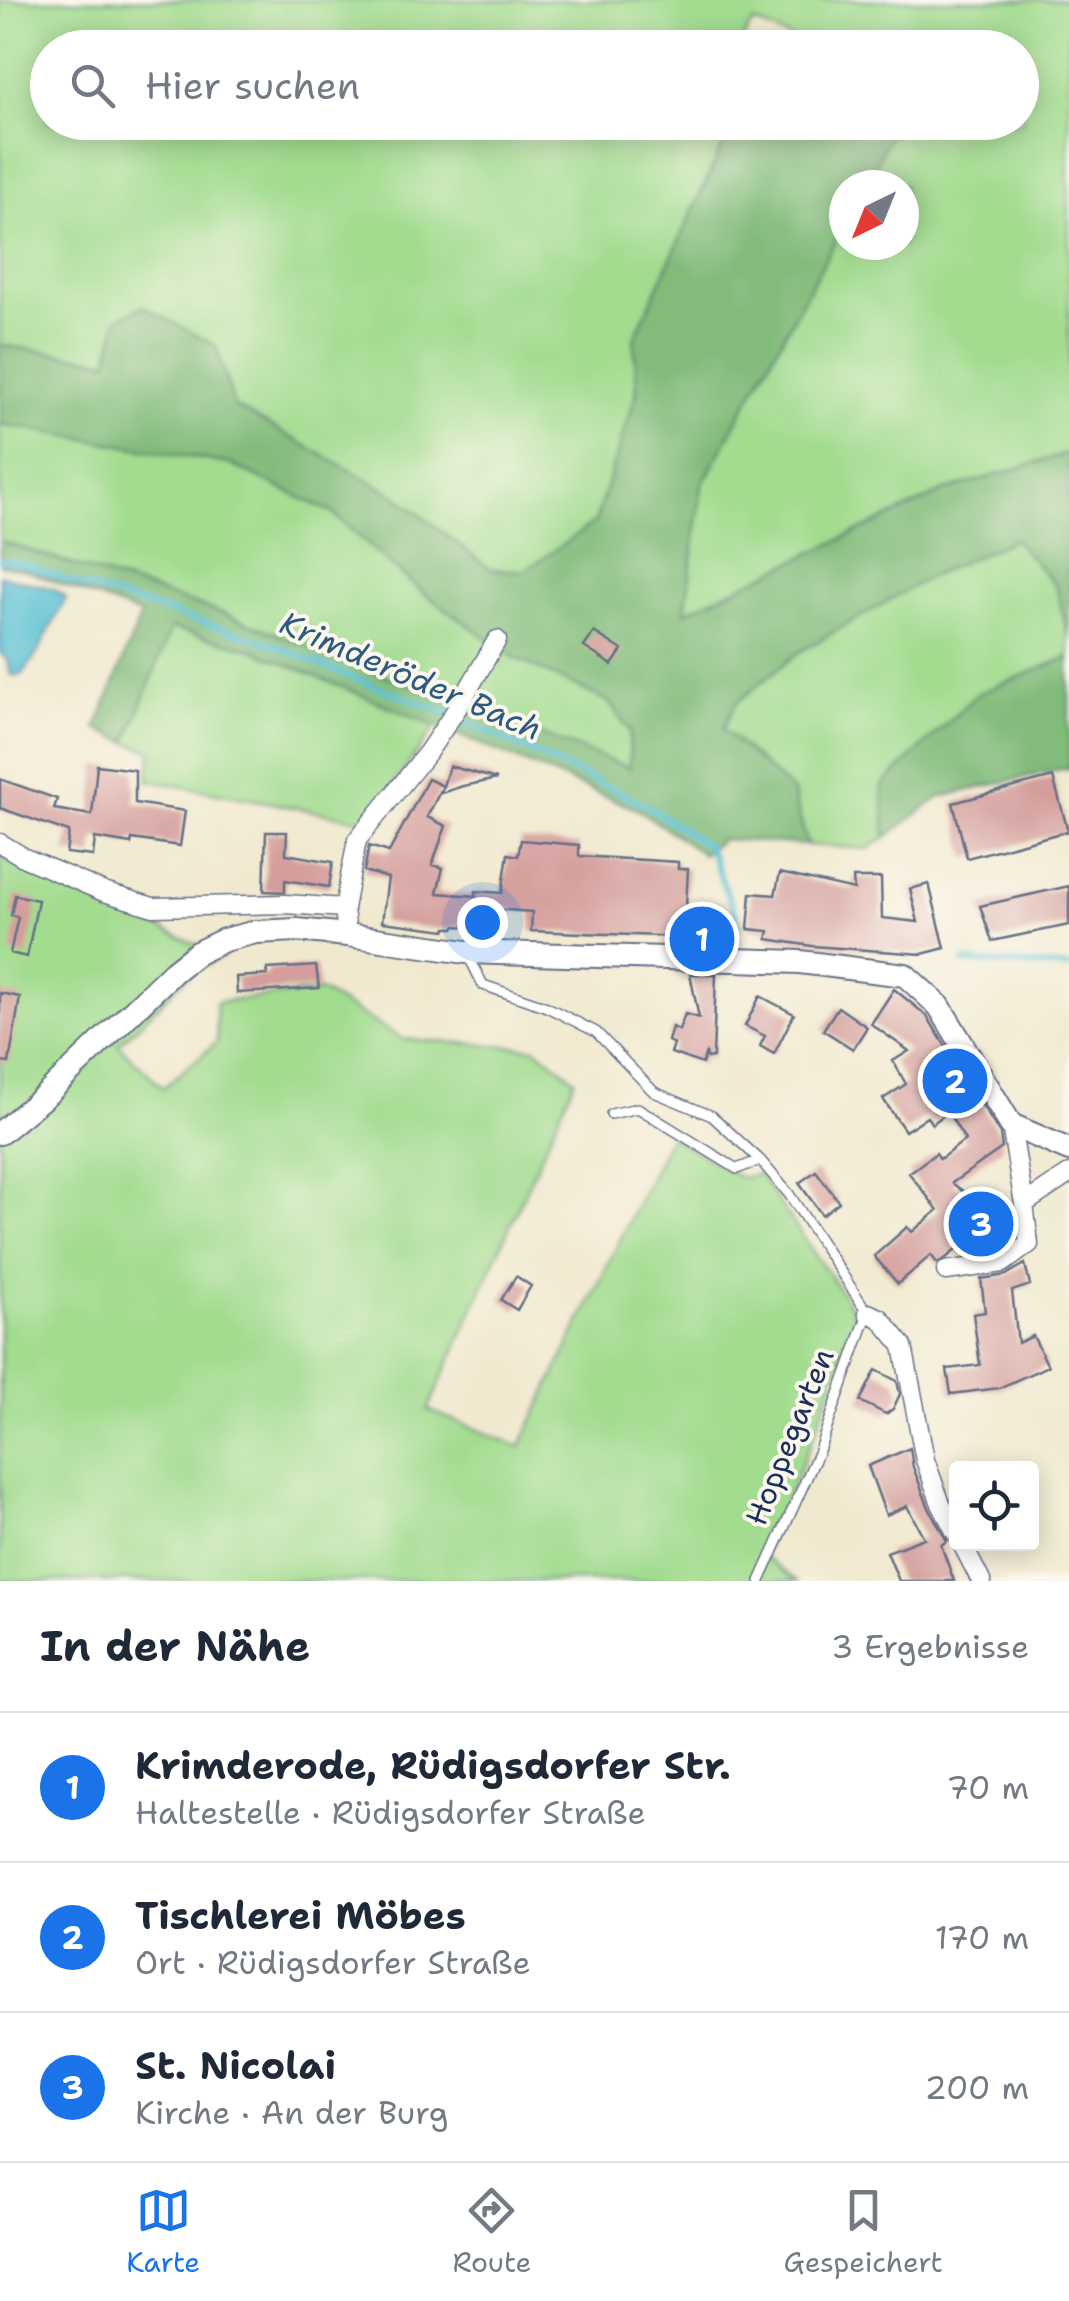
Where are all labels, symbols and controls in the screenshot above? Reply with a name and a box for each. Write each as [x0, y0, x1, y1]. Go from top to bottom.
search box [30, 30, 1039, 140]
icon: search [65, 58, 120, 113]
text: Hier suchen [145, 60, 360, 111]
north arrow [829, 170, 919, 260]
water label: Krimderöder Bach [274, 601, 549, 750]
your location [457, 897, 508, 948]
pin: 1 [670, 902, 734, 976]
pin: 2 [922, 1044, 988, 1118]
pin: 3 [948, 1186, 1014, 1262]
street label: Hoppegarten [735, 1342, 844, 1531]
map controls [949, 1461, 1039, 1551]
button: locate [949, 1461, 1039, 1551]
text: In der Nähe [40, 1618, 310, 1674]
text: 3 Ergebnisse [831, 1625, 1029, 1668]
text: Krimderode, Rüdigsdorfer Str. [135, 1740, 731, 1791]
text: 1 [65, 1766, 80, 1809]
text: 70 m [946, 1766, 1029, 1809]
text: Haltestelle · Rüdigsdorfer Straße [135, 1791, 646, 1834]
text: Tischlerei Möbes [135, 1890, 466, 1941]
text: 2 [61, 1916, 84, 1959]
text: 170 m [935, 1916, 1029, 1959]
text: Ort · Rüdigsdorfer Straße [135, 1941, 531, 1984]
text: St. Nicolai [135, 2040, 336, 2091]
text: 3 [61, 2066, 84, 2109]
text: 200 m [925, 2066, 1029, 2109]
text: Kirche · An der Burg [135, 2091, 448, 2134]
tab: Karte [126, 2183, 200, 2281]
tab: Route [452, 2183, 531, 2281]
tab: Gespeichert [784, 2183, 943, 2281]

